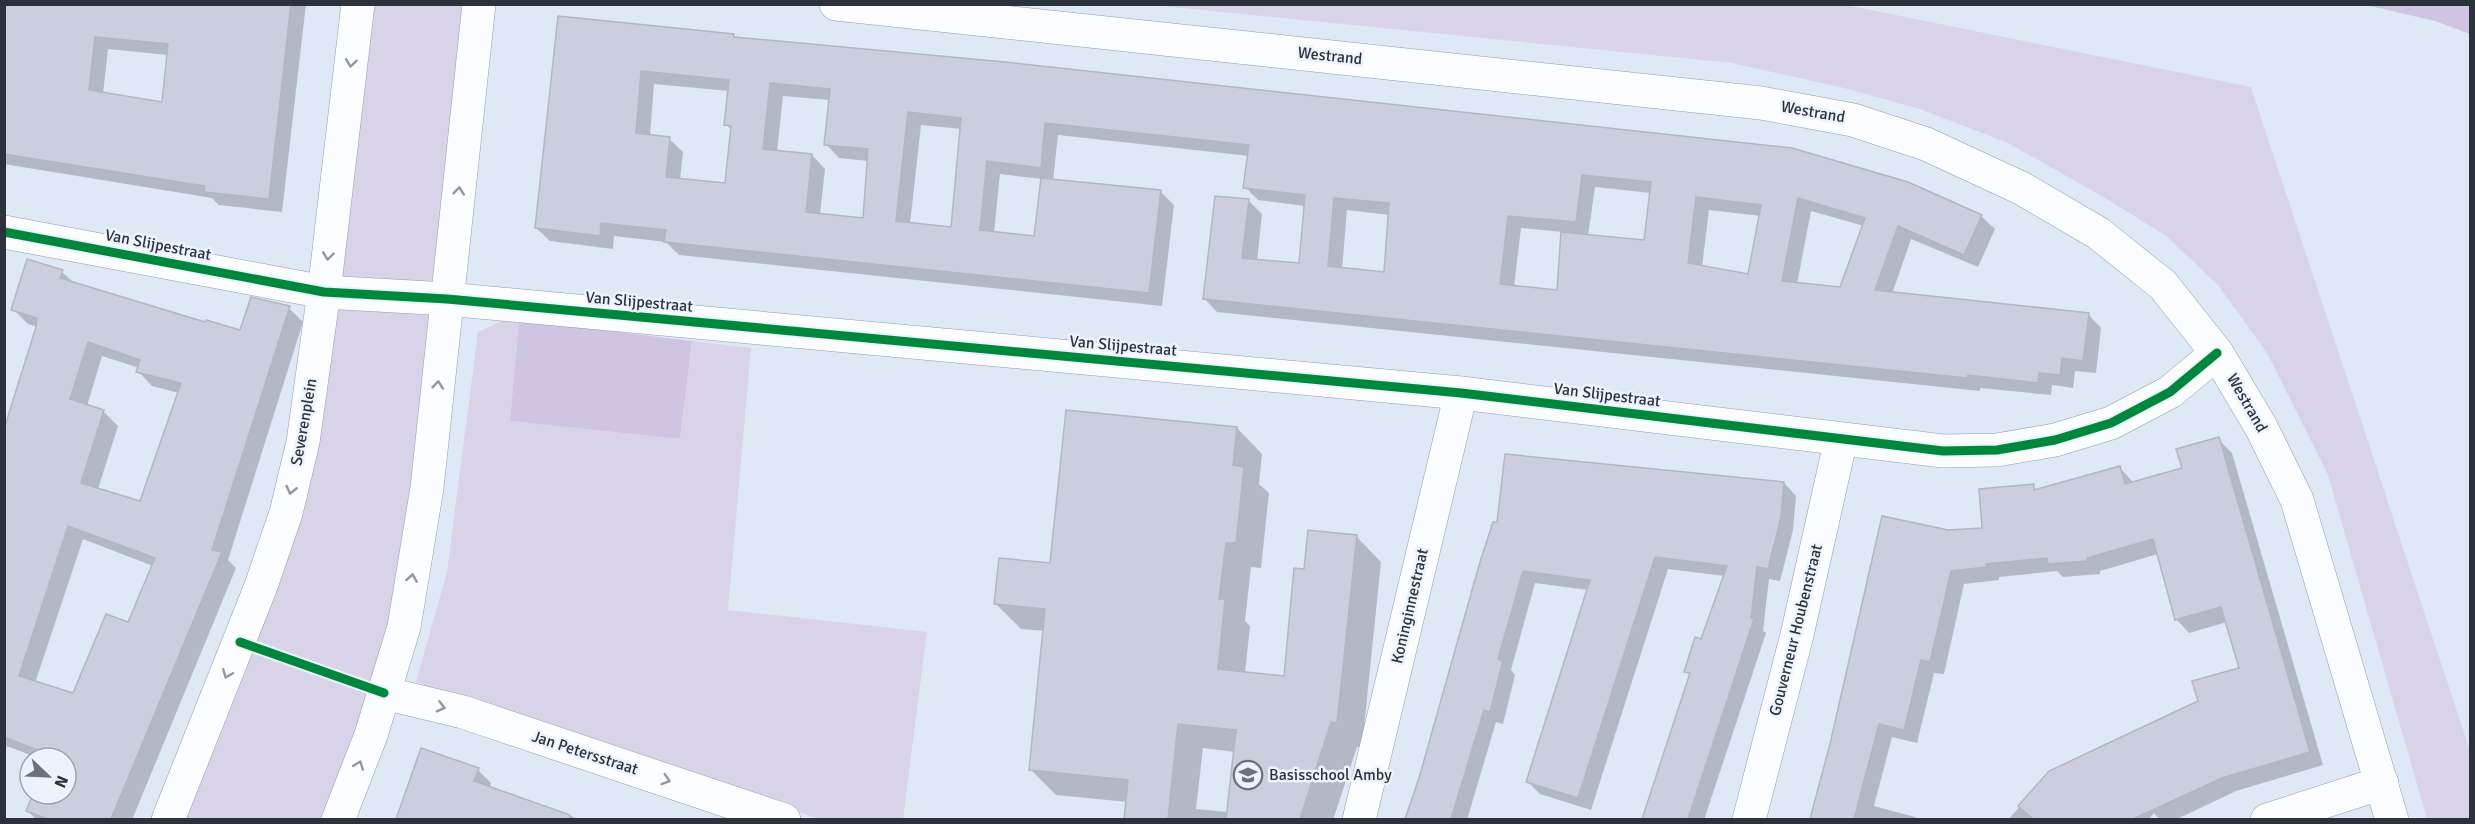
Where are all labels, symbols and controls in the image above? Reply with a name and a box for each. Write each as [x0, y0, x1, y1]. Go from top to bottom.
street label: Westrand [1297, 43, 1363, 69]
one-way arrow [346, 58, 358, 67]
street label: Westrand [1779, 97, 1847, 127]
one-way arrow [452, 186, 465, 195]
street label: Van Slijpestraat [103, 225, 213, 265]
one-way arrow [322, 252, 335, 261]
street label: Van Slijpestraat [584, 287, 694, 317]
street label: Van Slijpestraat [1068, 331, 1178, 361]
street label: Westrand [2222, 370, 2272, 436]
street label: Severenplein [286, 377, 322, 467]
street label: Van Slijpestraat [1552, 379, 1662, 412]
one-way arrow [431, 380, 444, 389]
one-way arrow [286, 485, 299, 495]
street label: Gouverneur Houbenstraat [1765, 542, 1827, 718]
street label: Koninginnestraat [1387, 546, 1433, 666]
one-way arrow [406, 573, 418, 583]
one-way arrow [222, 668, 234, 679]
one-way arrow [436, 699, 446, 712]
street label: Jan Petersstraat [530, 726, 641, 780]
north arrow [18, 746, 78, 806]
school or university icon: Basisschool Amby [1232, 759, 1264, 791]
one-way arrow [352, 760, 364, 771]
place label: Basisschool Amby [1269, 765, 1392, 785]
text: N [50, 772, 72, 791]
one-way arrow [660, 773, 671, 786]

